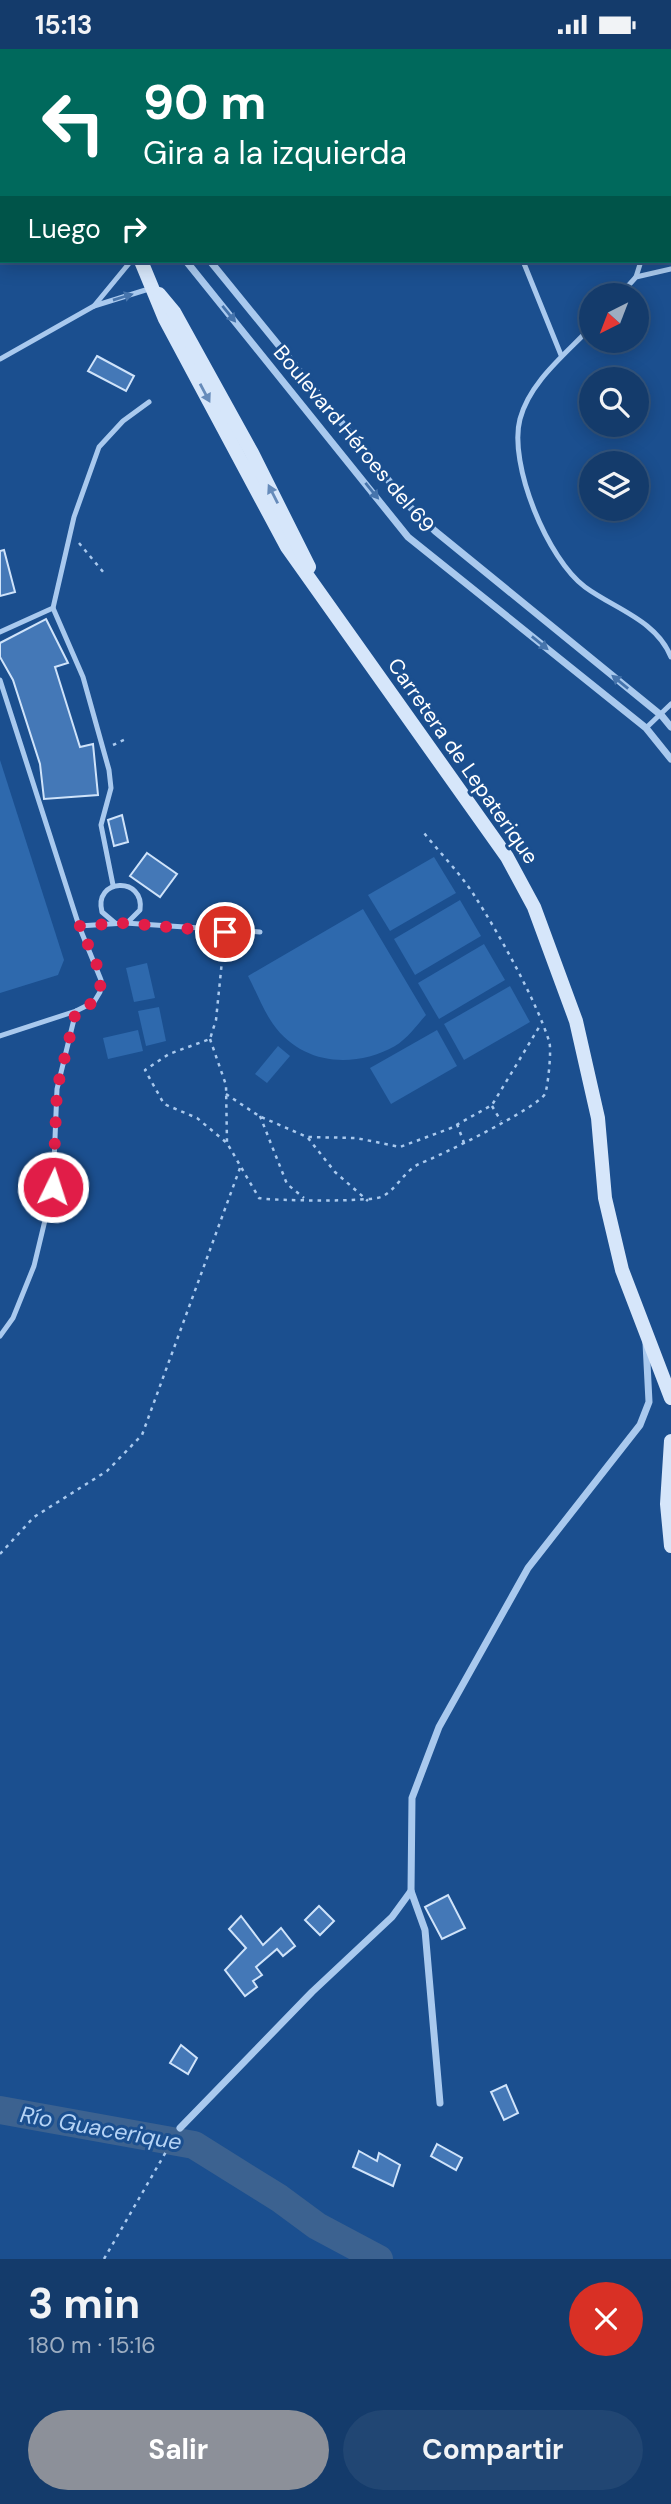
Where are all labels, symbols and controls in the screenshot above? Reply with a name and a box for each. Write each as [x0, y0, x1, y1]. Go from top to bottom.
text: 15:13 [35, 8, 92, 42]
text: 90 m [143, 70, 266, 134]
icon: left [28, 77, 119, 168]
text: Gira a la izquierda [143, 132, 407, 174]
icon: right [115, 210, 153, 248]
text: Luego [28, 212, 101, 246]
north arrow [579, 283, 649, 353]
map controls [579, 283, 649, 521]
one-way arrow [113, 291, 134, 301]
one-way arrow [221, 305, 236, 322]
street label: Boulevard Héroes del 69 [267, 339, 441, 539]
button: search [579, 367, 649, 437]
one-way arrow [199, 383, 210, 403]
button: layers [579, 451, 649, 521]
one-way arrow [364, 482, 379, 500]
one-way arrow [268, 484, 279, 504]
one-way arrow [531, 635, 548, 650]
street label: Carretera de Lepaterique [381, 653, 545, 869]
one-way arrow [612, 675, 629, 690]
pin [195, 902, 255, 962]
icon: arrive [206, 913, 244, 951]
position arrow [16, 1150, 90, 1224]
water label: Río Guacerique [18, 2099, 184, 2157]
text: 3 min [28, 2276, 140, 2331]
button: close [569, 2282, 643, 2356]
text: 180 m · 15:16 [28, 2330, 156, 2360]
button: Salir [28, 2410, 329, 2490]
button: Compartir [343, 2410, 643, 2490]

